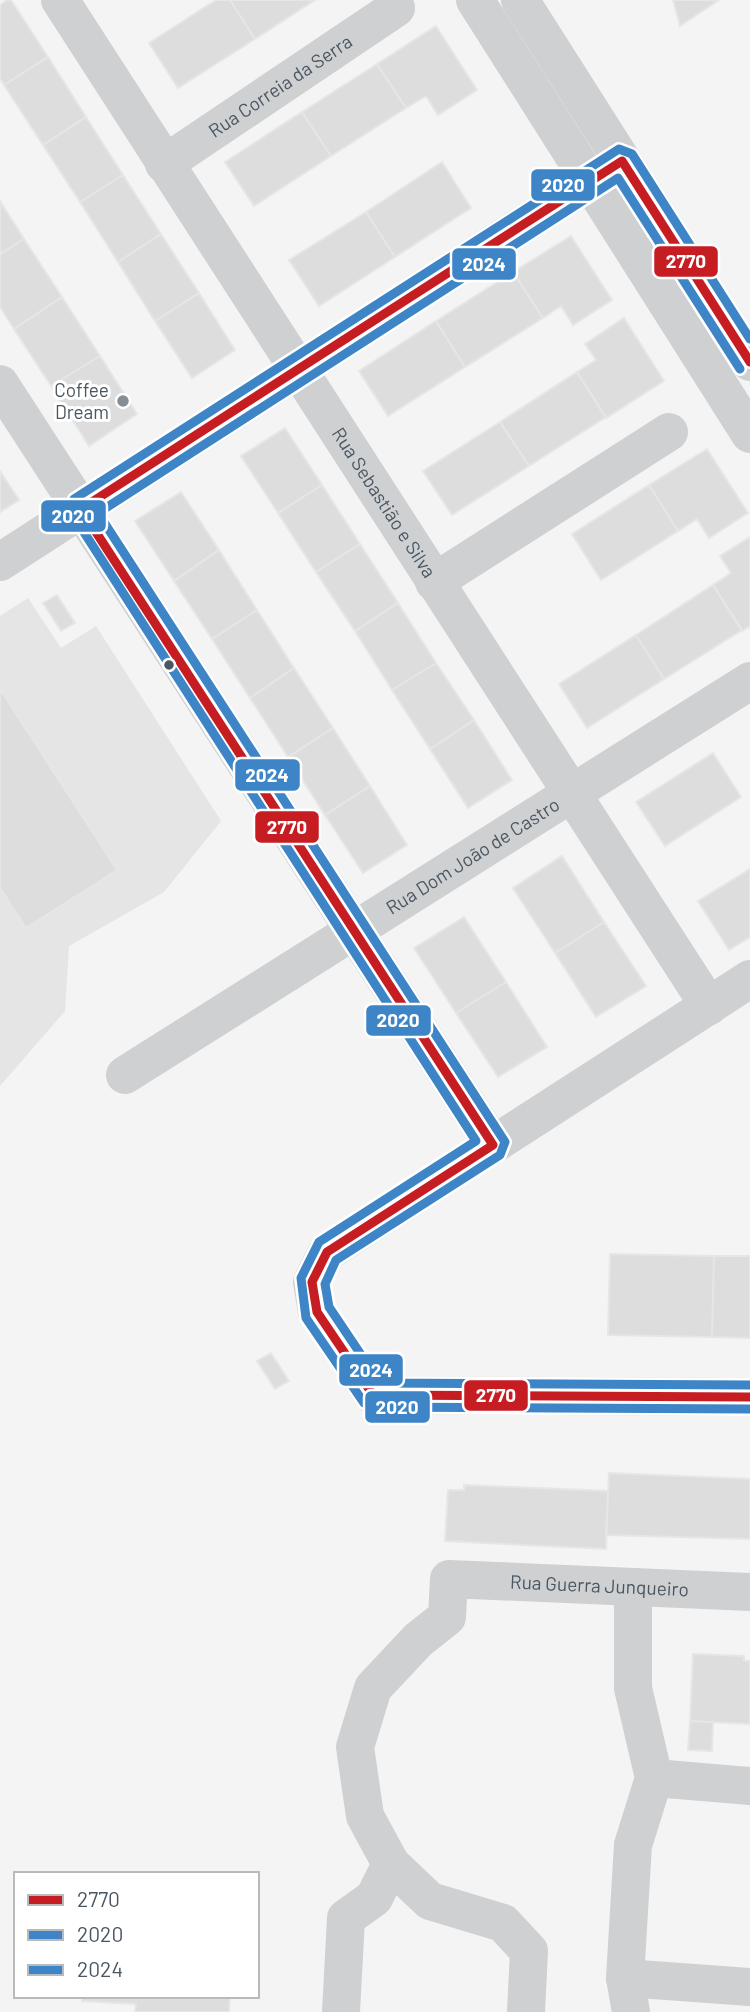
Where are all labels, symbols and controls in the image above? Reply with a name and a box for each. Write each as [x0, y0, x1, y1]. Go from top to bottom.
street label: Rua Correia da Serra [204, 29, 356, 142]
line badge: 2020 [530, 168, 596, 202]
text: 2020 [542, 173, 584, 196]
line badge: 2770 [653, 245, 719, 278]
line badge: 2024 [451, 247, 517, 281]
text: 2770 [666, 249, 706, 272]
text: 2024 [462, 252, 506, 275]
place label: Coffee Dream [54, 378, 109, 423]
marker: Coffee Dream [115, 393, 131, 409]
street label: Rua Sebastião e Silva [328, 423, 441, 582]
line badge: 2020 [40, 499, 107, 533]
text: 2020 [52, 504, 94, 527]
unlabelled marker [162, 658, 176, 672]
line badge: 2024 [234, 758, 301, 792]
text: 2024 [245, 763, 289, 786]
street label: Rua Dom João de Castro [381, 792, 563, 919]
line badge: 2770 [254, 810, 320, 844]
text: 2770 [267, 815, 307, 838]
line badge: 2020 [365, 1004, 432, 1037]
text: 2020 [377, 1008, 419, 1031]
line badge: 2024 [338, 1353, 404, 1387]
text: 2024 [349, 1358, 393, 1381]
line badge: 2770 [463, 1379, 529, 1412]
text: 2770 [476, 1383, 516, 1406]
line badge: 2020 [364, 1390, 431, 1424]
text: 2020 [376, 1395, 418, 1418]
street label: Rua Guerra Junqueiro [510, 1570, 689, 1600]
legend [14, 1872, 259, 1998]
text: 2770 [77, 1886, 120, 1911]
text: 2020 [77, 1921, 123, 1946]
text: 2024 [77, 1956, 123, 1981]

